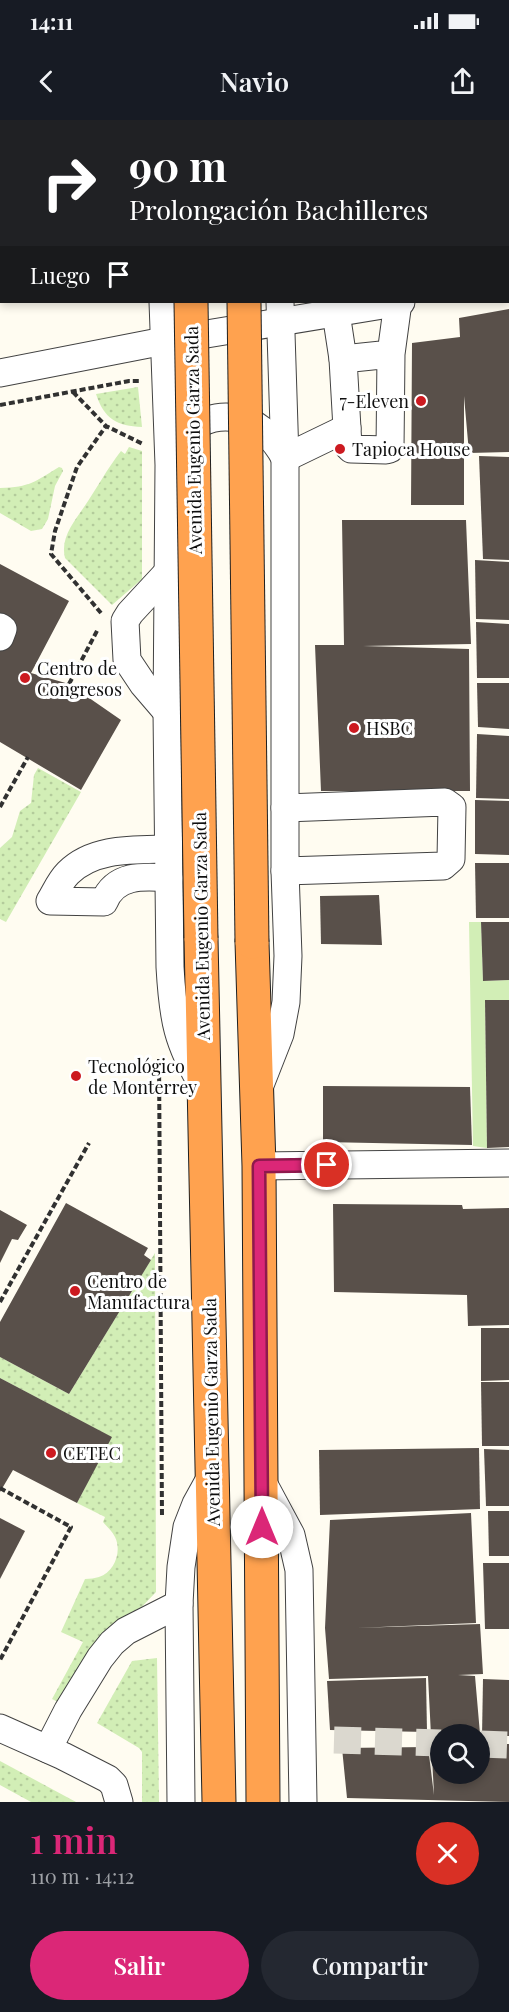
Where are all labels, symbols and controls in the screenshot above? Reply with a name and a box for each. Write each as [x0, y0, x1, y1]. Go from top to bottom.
text: 14:11 [30, 6, 73, 36]
text: Navio [220, 63, 289, 99]
icon: back [30, 65, 63, 98]
icon: share [446, 65, 479, 98]
text: 90 m [129, 137, 227, 193]
icon: right [30, 144, 108, 222]
text: Prolongación Bachilleres [129, 191, 428, 227]
icon: arrive [102, 258, 135, 291]
text: Luego [30, 260, 90, 290]
street label: Avenida Eugenio Garza Sada [179, 326, 207, 555]
place label: 7-Eleven [339, 389, 409, 413]
marker: 7-Eleven [414, 394, 428, 408]
place label: Tapioca House [352, 437, 470, 461]
marker: Tapioca House [333, 442, 347, 456]
place label: Centro de Congresos [37, 656, 122, 701]
marker: Centro de Congresos [18, 671, 32, 685]
place label: HSBC [366, 716, 413, 740]
marker: HSBC [347, 721, 361, 735]
street label: Avenida Eugenio Garza Sada [187, 812, 215, 1041]
place label: Tecnológico de Monterrey [88, 1054, 197, 1099]
marker: Tecnológico de Monterrey [69, 1069, 83, 1083]
pin [301, 1139, 352, 1190]
icon: arrive [310, 1148, 343, 1181]
place label: Centro de Manufactura [87, 1269, 190, 1314]
marker: Centro de Manufactura [68, 1284, 82, 1298]
street label: Avenida Eugenio Garza Sada [197, 1298, 225, 1527]
place label: CETEC [63, 1441, 121, 1465]
marker: CETEC [44, 1446, 58, 1460]
position arrow [230, 1495, 294, 1559]
map controls [430, 1724, 490, 1784]
button: search [430, 1724, 490, 1784]
text: 1 min [30, 1815, 118, 1863]
button: close [416, 1822, 479, 1885]
text: 110 m · 14:12 [30, 1862, 134, 1889]
button: Salir [30, 1931, 249, 2000]
button: Compartir [261, 1931, 479, 2000]

